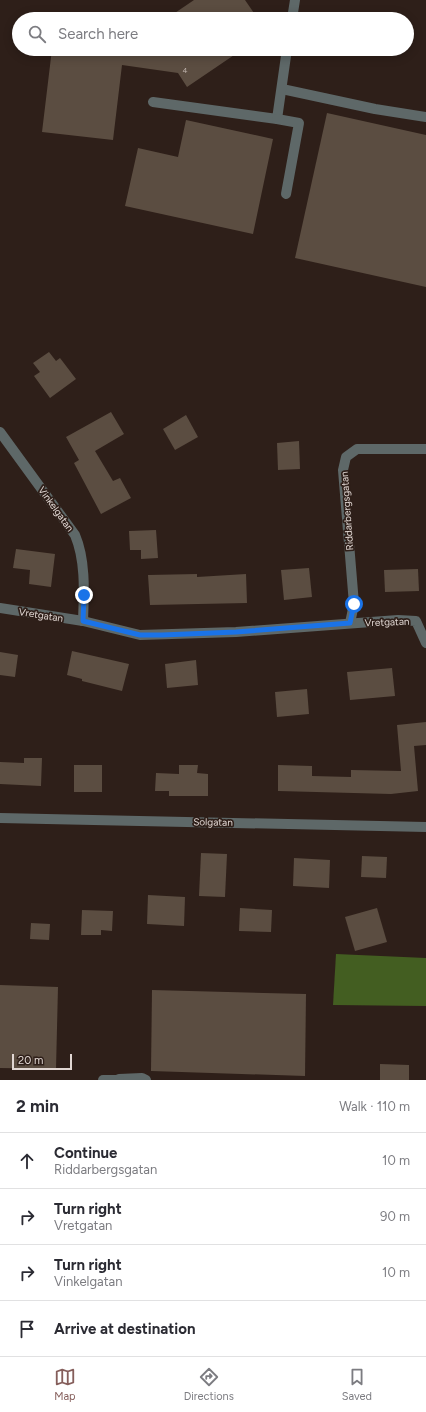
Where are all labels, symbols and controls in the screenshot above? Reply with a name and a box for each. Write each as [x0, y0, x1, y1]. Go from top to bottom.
search box [12, 12, 414, 56]
icon: search [26, 23, 48, 45]
text: Search here [58, 25, 138, 43]
house number: 4 [183, 65, 188, 75]
street label: Riddarbergsgatan [338, 471, 356, 551]
street label: Vinkelgatan [35, 484, 77, 534]
route end [75, 586, 93, 604]
route start [345, 595, 363, 613]
street label: Vretgatan [18, 605, 65, 625]
street label: Vretgatan [364, 615, 410, 629]
street label: Solgatan [193, 815, 233, 829]
scale bar [12, 1052, 72, 1071]
text: 20 m [18, 1054, 43, 1067]
text: 2 min [16, 1096, 59, 1116]
text: Walk · 110 m [339, 1099, 410, 1114]
text: Continue [54, 1144, 117, 1162]
icon: ahead [16, 1150, 38, 1172]
text: 10 m [382, 1153, 410, 1168]
text: Riddarbergsgatan [54, 1162, 157, 1177]
text: Turn right [54, 1200, 122, 1218]
icon: right [16, 1206, 38, 1228]
text: 90 m [380, 1209, 410, 1224]
text: Vretgatan [54, 1218, 112, 1233]
text: Turn right [54, 1256, 122, 1274]
icon: right [16, 1262, 38, 1284]
text: 10 m [382, 1265, 410, 1280]
text: Vinkelgatan [54, 1274, 122, 1289]
icon: arrive [16, 1318, 38, 1340]
text: Arrive at destination [54, 1320, 195, 1338]
tab: Map [54, 1366, 76, 1403]
tab: Directions [184, 1366, 234, 1403]
tab: Saved [342, 1366, 372, 1403]

